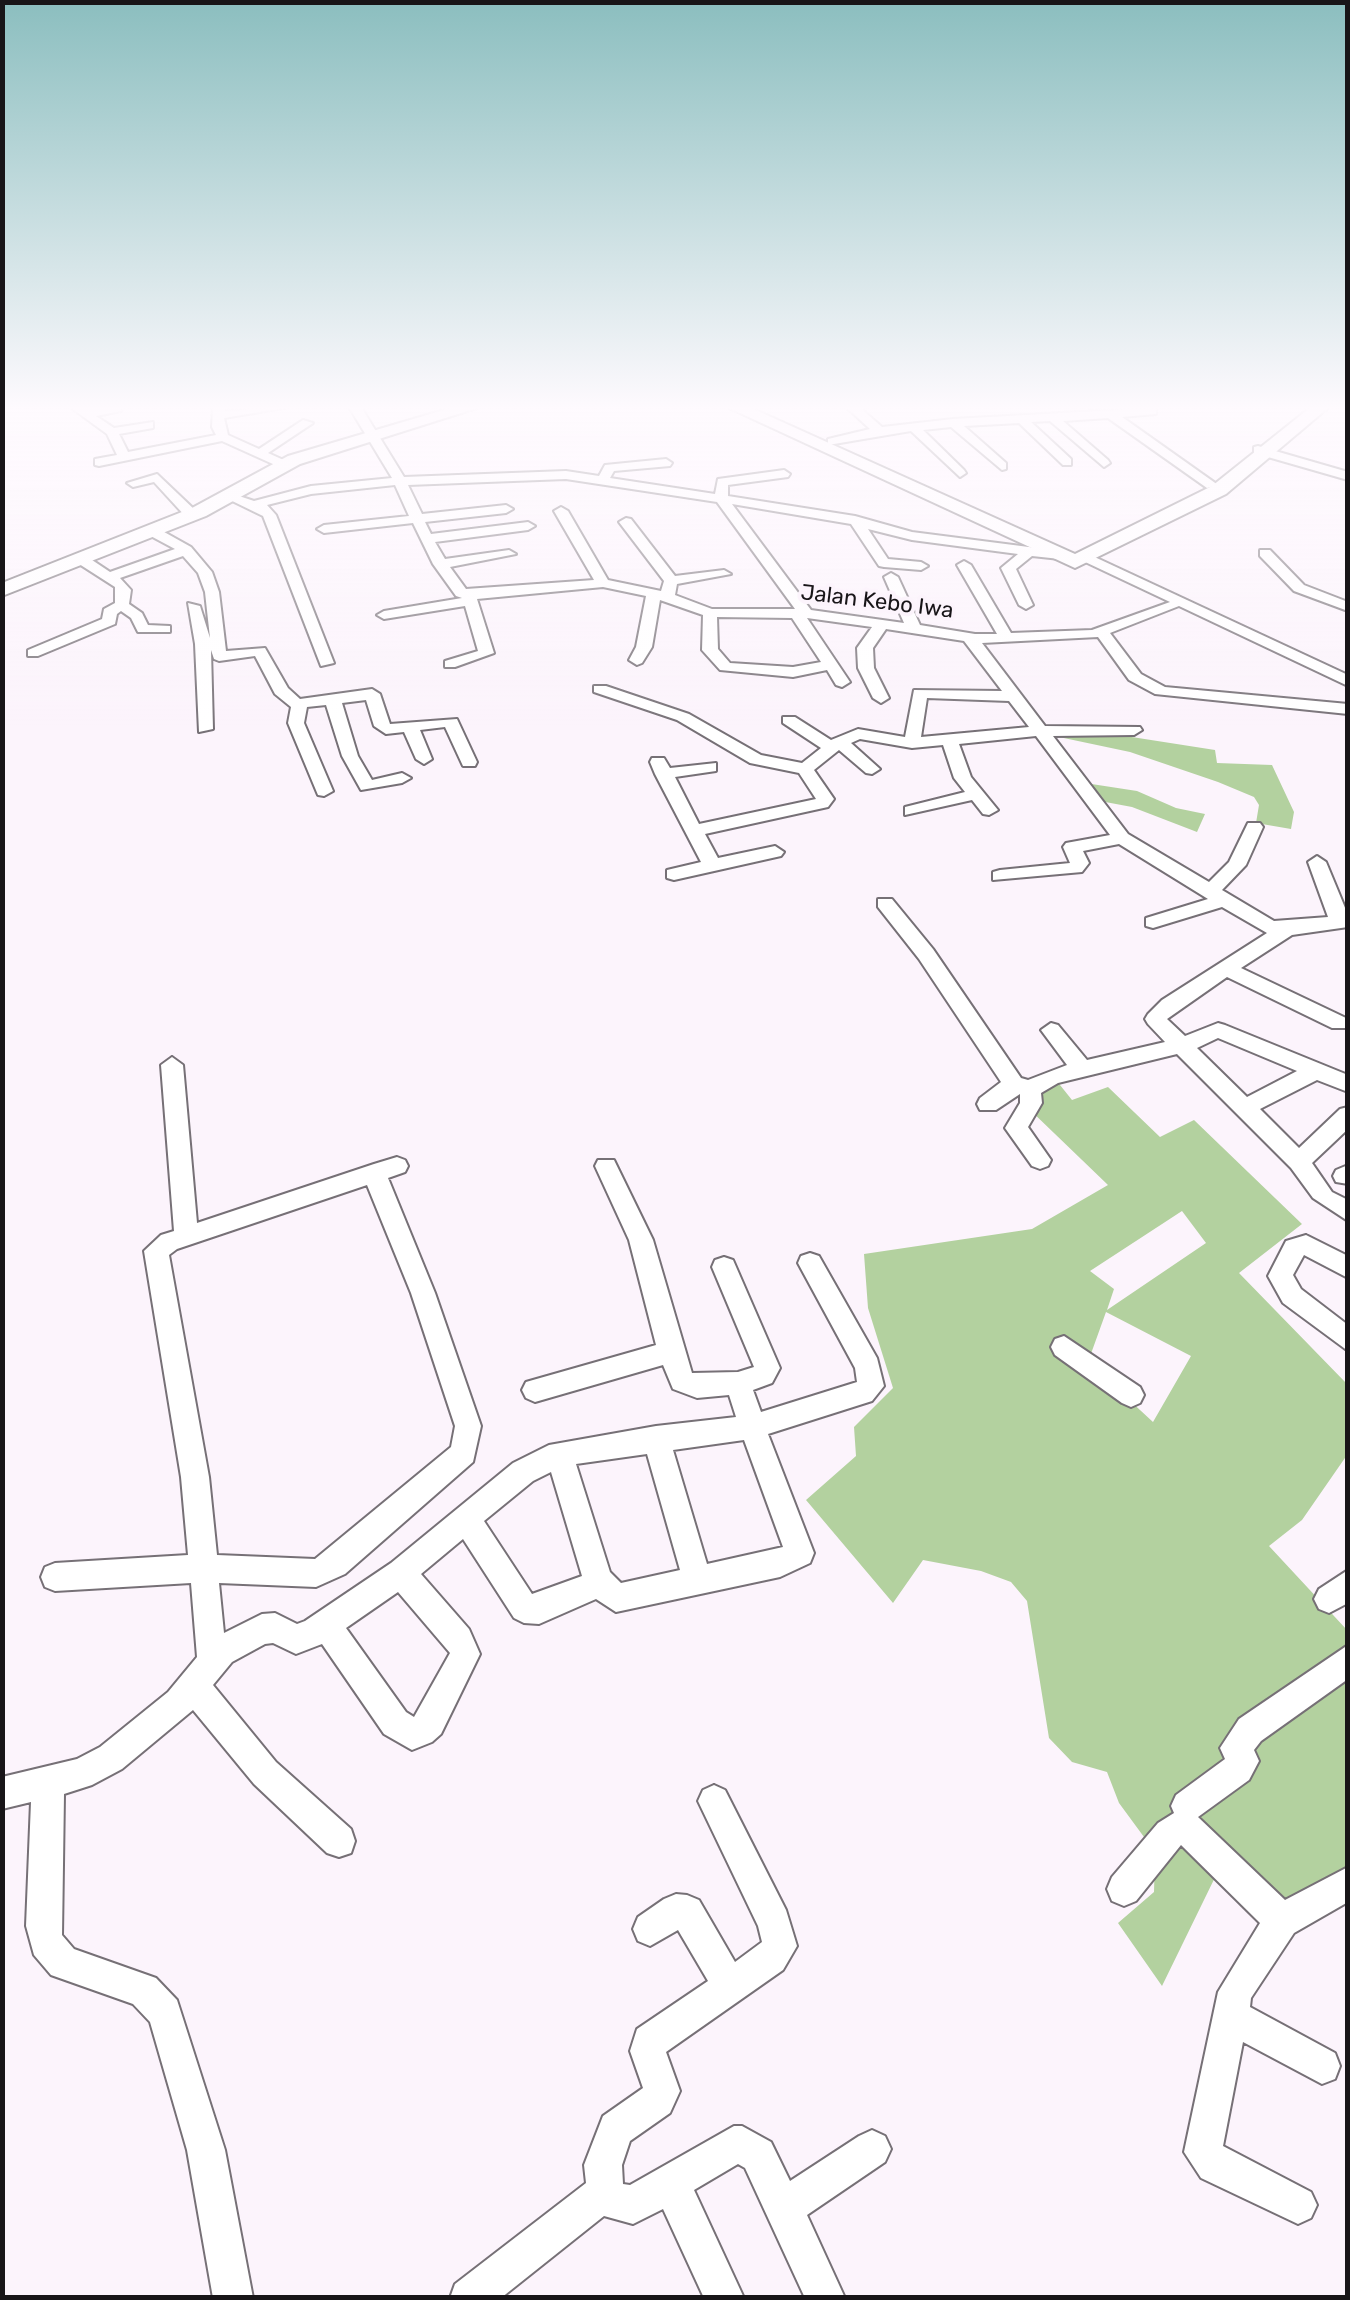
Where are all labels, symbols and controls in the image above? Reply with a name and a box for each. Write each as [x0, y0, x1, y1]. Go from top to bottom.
street label: Jalan Kebo Iwa [799, 580, 955, 624]

